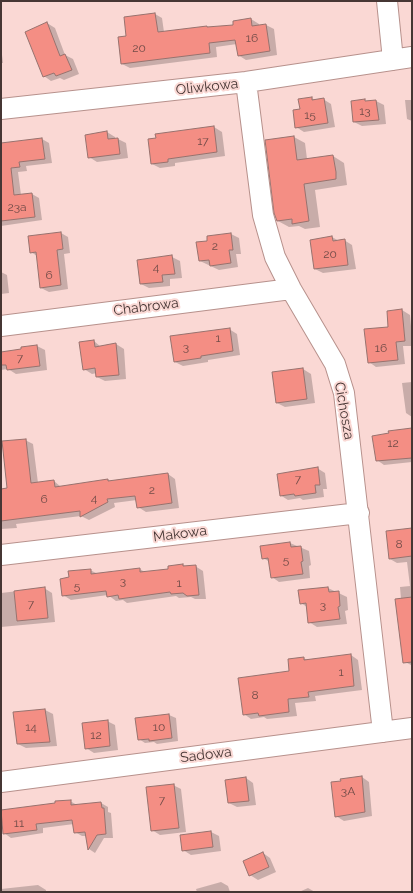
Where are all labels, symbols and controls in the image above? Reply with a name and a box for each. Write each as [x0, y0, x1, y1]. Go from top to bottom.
house number: 16 [246, 31, 258, 45]
house number: 20 [132, 41, 146, 55]
street label: Oliwkowa [175, 75, 239, 99]
house number: 13 [359, 104, 371, 118]
house number: 15 [304, 108, 316, 122]
house number: 17 [197, 134, 209, 148]
house number: 23a [7, 200, 27, 214]
house number: 2 [212, 239, 218, 253]
house number: 20 [323, 247, 337, 261]
house number: 4 [153, 260, 159, 274]
house number: 6 [45, 268, 53, 282]
street label: Chabrowa [112, 295, 180, 319]
house number: 1 [215, 331, 221, 345]
house number: 3 [183, 340, 189, 354]
house number: 16 [375, 341, 387, 355]
house number: 7 [17, 351, 23, 365]
street label: Cichosza [331, 381, 357, 441]
house number: 12 [387, 436, 399, 450]
house number: 7 [295, 472, 301, 486]
house number: 2 [149, 483, 155, 497]
house number: 4 [91, 491, 97, 505]
house number: 6 [40, 492, 48, 506]
street label: Makowa [152, 522, 208, 546]
house number: 8 [395, 537, 403, 551]
house number: 5 [283, 553, 289, 567]
house number: 3 [120, 574, 126, 588]
house number: 1 [176, 576, 182, 590]
house number: 5 [74, 579, 80, 593]
house number: 7 [28, 597, 34, 611]
house number: 3 [320, 598, 326, 612]
house number: 1 [338, 665, 344, 679]
house number: 8 [251, 688, 259, 702]
house number: 14 [25, 720, 37, 734]
house number: 10 [153, 720, 165, 734]
house number: 12 [90, 728, 102, 742]
street label: Sadowa [179, 744, 233, 766]
house number: 3A [341, 784, 355, 798]
house number: 7 [159, 793, 165, 807]
house number: 11 [14, 816, 24, 830]

